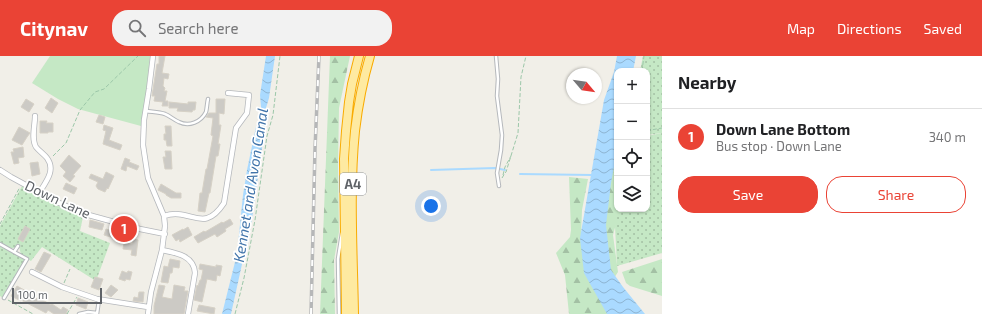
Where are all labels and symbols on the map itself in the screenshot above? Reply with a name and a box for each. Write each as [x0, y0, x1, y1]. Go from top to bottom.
north arrow [566, 68, 602, 104]
water label: Kennet and Avon Canal [229, 107, 271, 263]
road number: A4 [340, 173, 366, 195]
street label: Down Lane [22, 176, 94, 222]
your location [421, 196, 441, 216]
pin: 1 [111, 214, 137, 244]
scale bar [12, 286, 102, 305]

